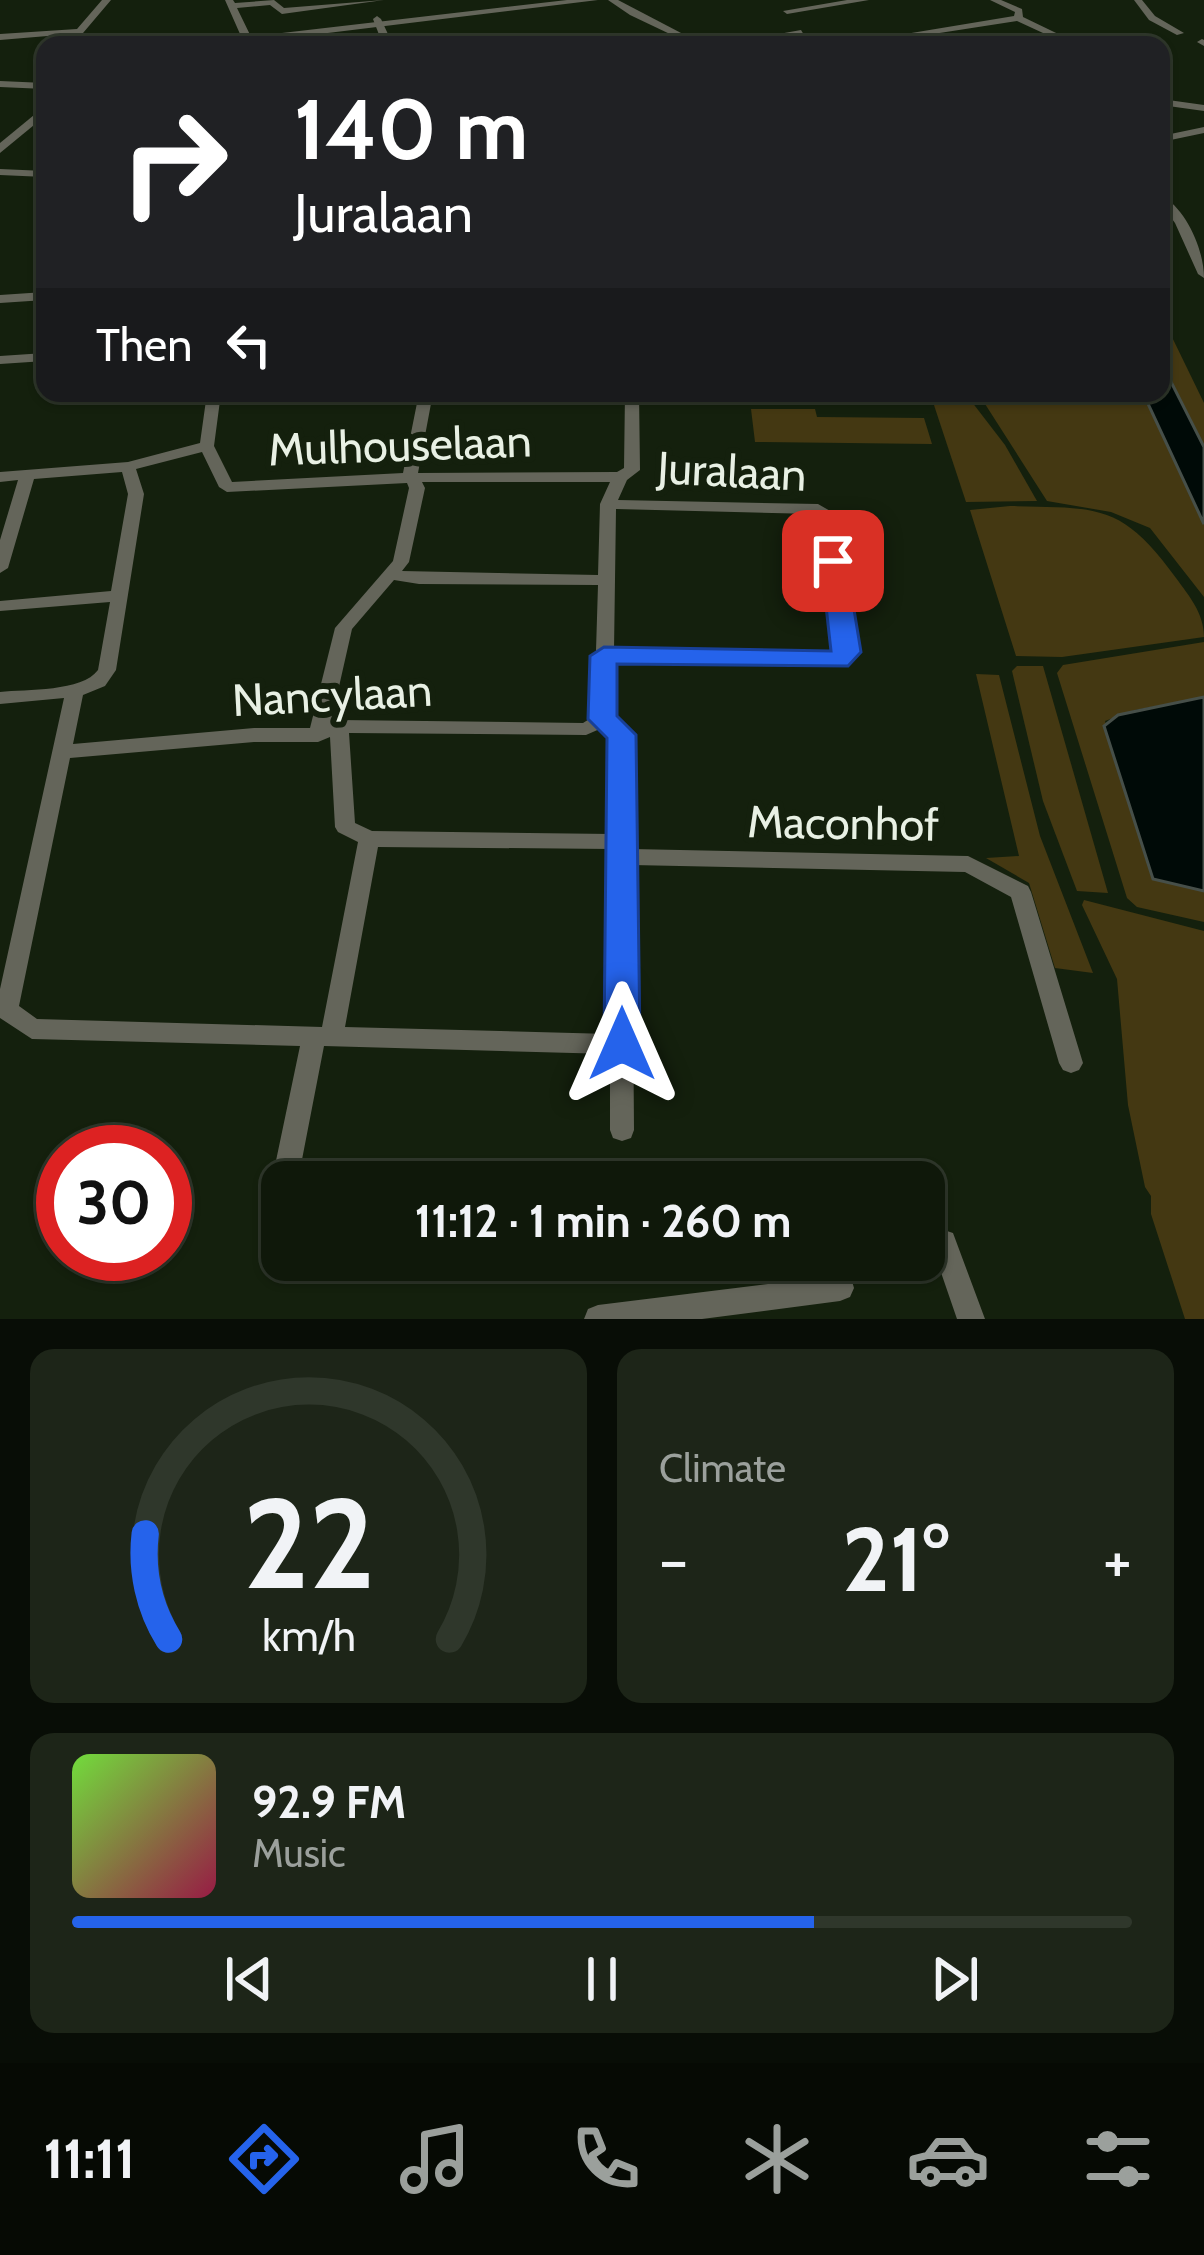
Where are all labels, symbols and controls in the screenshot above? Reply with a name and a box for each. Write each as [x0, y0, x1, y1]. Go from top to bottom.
text: 140 m [294, 78, 528, 180]
icon: right [96, 84, 252, 240]
text: Juralaan [294, 180, 473, 246]
icon: left [216, 312, 282, 378]
text: Then [96, 318, 192, 372]
street label: Mulhouselaan [267, 413, 533, 477]
street label: Juralaan [655, 440, 808, 502]
pin [782, 510, 884, 612]
icon: arrive [800, 528, 866, 594]
street label: Nancylaan [231, 663, 433, 727]
street label: Maconhof [747, 794, 939, 852]
position arrow [559, 981, 685, 1107]
speed limit sign: 30 [36, 1125, 192, 1281]
text: 11:12 · 1 min · 260 m [415, 1194, 791, 1248]
text: Climate [659, 1444, 786, 1492]
text: 22 [242, 1468, 375, 1619]
text: 21° [842, 1504, 949, 1614]
text: − [659, 1519, 688, 1600]
text: + [1103, 1519, 1132, 1600]
text: km/h [262, 1610, 355, 1662]
text: 92.9 FM [252, 1775, 406, 1829]
text: Music [252, 1829, 346, 1877]
icon: previous [216, 1946, 282, 2012]
icon: pause [569, 1946, 635, 2012]
icon: next [922, 1946, 988, 2012]
icon: directions [222, 2117, 306, 2201]
icon: music [393, 2117, 477, 2201]
icon: phone [564, 2117, 648, 2201]
icon: climate [735, 2117, 819, 2201]
icon: car [906, 2117, 990, 2201]
icon: filters [1076, 2117, 1160, 2201]
text: 11:11 [43, 2126, 135, 2192]

